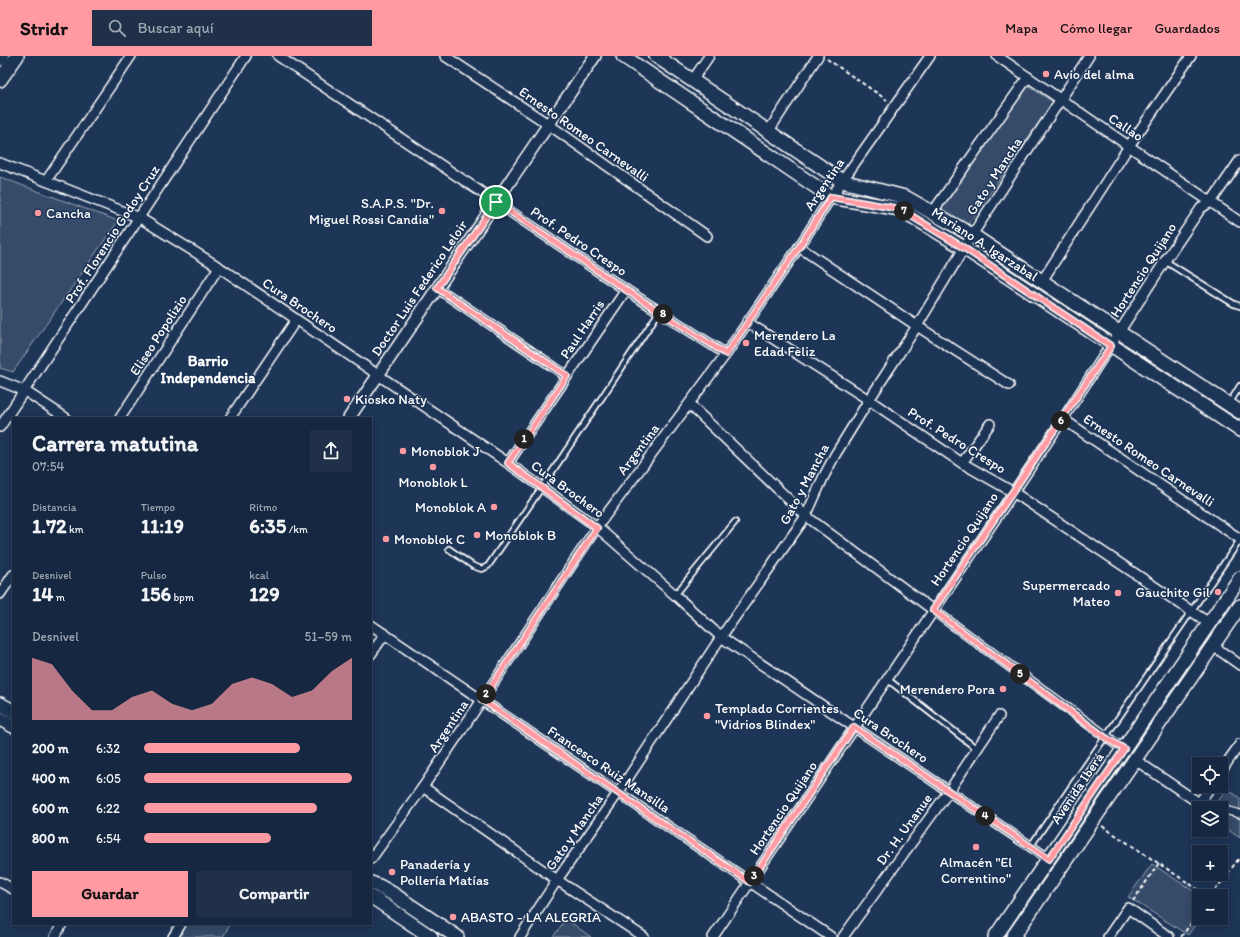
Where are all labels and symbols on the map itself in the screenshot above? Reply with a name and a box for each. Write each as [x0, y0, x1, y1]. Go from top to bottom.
place label: Avío del alma [1054, 66, 1135, 83]
marker: Avío del alma [1041, 69, 1051, 79]
street label: Ernesto Romeo Carnevalli [516, 83, 652, 186]
street label: Callao [1105, 110, 1146, 145]
street label: Gato y Mancha [963, 134, 1026, 218]
street label: Argentina [801, 154, 849, 214]
street label: Prof. Florencio Godoy Cruz [61, 162, 164, 306]
pin [479, 185, 513, 219]
place label: S.A.P.S. "Dr. Miguel Rossi Candia" [309, 195, 434, 228]
pin: 7 [894, 201, 914, 221]
street label: Prof. Pedro Crespo [527, 203, 630, 280]
street label: Mariano A. Igarzabal [928, 204, 1041, 285]
place label: Cancha [46, 205, 91, 222]
marker: S.A.P.S. "Dr. Miguel Rossi Candia" [437, 206, 447, 216]
marker: Cancha [33, 208, 43, 218]
street label: Doctor Luis Federico Leloir [368, 217, 471, 359]
street label: Hortencio Quijano [1107, 220, 1180, 321]
street label: Cura Brochero [259, 274, 340, 337]
street label: Eliseo Popolizio [126, 292, 191, 379]
street label: Paul Harris [557, 297, 608, 362]
pin: 8 [653, 304, 673, 324]
place label: Merendero La Edad Feliz [754, 327, 836, 360]
marker: Merendero La Edad Feliz [741, 338, 751, 348]
district label: Barrio Independencia [161, 352, 256, 388]
place label: Kiosko Naty [355, 391, 427, 408]
marker: Kiosko Naty [342, 394, 352, 404]
street label: Prof. Pedro Crespo [905, 403, 1009, 477]
street label: Ernesto Romeo Carnevalli [1080, 410, 1217, 511]
pin: 6 [1051, 411, 1071, 431]
street label: Argentina [614, 420, 664, 478]
pin: 1 [514, 429, 534, 449]
street label: Gato y Mancha [776, 440, 833, 528]
place label: Monoblok J [411, 443, 480, 460]
marker: Monoblok J [398, 446, 408, 456]
street label: Cura Brochero [528, 457, 608, 522]
marker: Monoblok L [428, 462, 438, 472]
place label: Monoblok L [398, 474, 468, 491]
street label: Hortencio Quijano [927, 489, 1002, 589]
place label: Monoblok A [415, 499, 486, 516]
marker: Monoblok A [489, 502, 499, 512]
place label: Monoblok B [485, 527, 556, 544]
marker: Monoblok B [472, 530, 482, 540]
place label: Monoblok C [394, 531, 465, 548]
marker: Monoblok C [381, 534, 391, 544]
place label: Supermercado Mateo [1023, 577, 1110, 610]
place label: Gauchito Gil [1135, 584, 1210, 601]
marker: Gauchito Gil [1213, 587, 1223, 597]
marker: Supermercado Mateo [1113, 588, 1123, 598]
pin: 5 [1010, 664, 1030, 684]
place label: Merendero Pora [900, 681, 996, 698]
pin: 2 [476, 684, 496, 704]
marker: Merendero Pora [998, 684, 1008, 694]
street label: Argentina [425, 696, 473, 756]
place label: Templado Corrientes "Vidrios Blindex" [715, 700, 839, 733]
street label: Cura Brochero [850, 704, 931, 767]
marker: Templado Corrientes "Vidrios Blindex" [702, 711, 712, 721]
street label: Francesco Ruiz Mansilla [544, 722, 673, 817]
street label: Avenida Iberá [1047, 749, 1108, 827]
street label: Hortencio Quijano [746, 758, 821, 858]
street label: Gato y Mancha [542, 790, 607, 874]
street label: Dr. H. Unanue [873, 790, 936, 868]
pin: 4 [975, 806, 995, 826]
marker: Almacén "El Correntino" [971, 842, 981, 852]
place label: Almacén "El Correntino" [940, 854, 1012, 887]
place label: Panadería y Pollería Matías [400, 856, 489, 889]
pin: 3 [744, 866, 764, 886]
marker: Panadería y Pollería Matías [387, 867, 397, 877]
place label: ABASTO - LA ALEGRIA [461, 909, 601, 926]
marker: ABASTO - LA ALEGRIA [448, 912, 458, 922]

